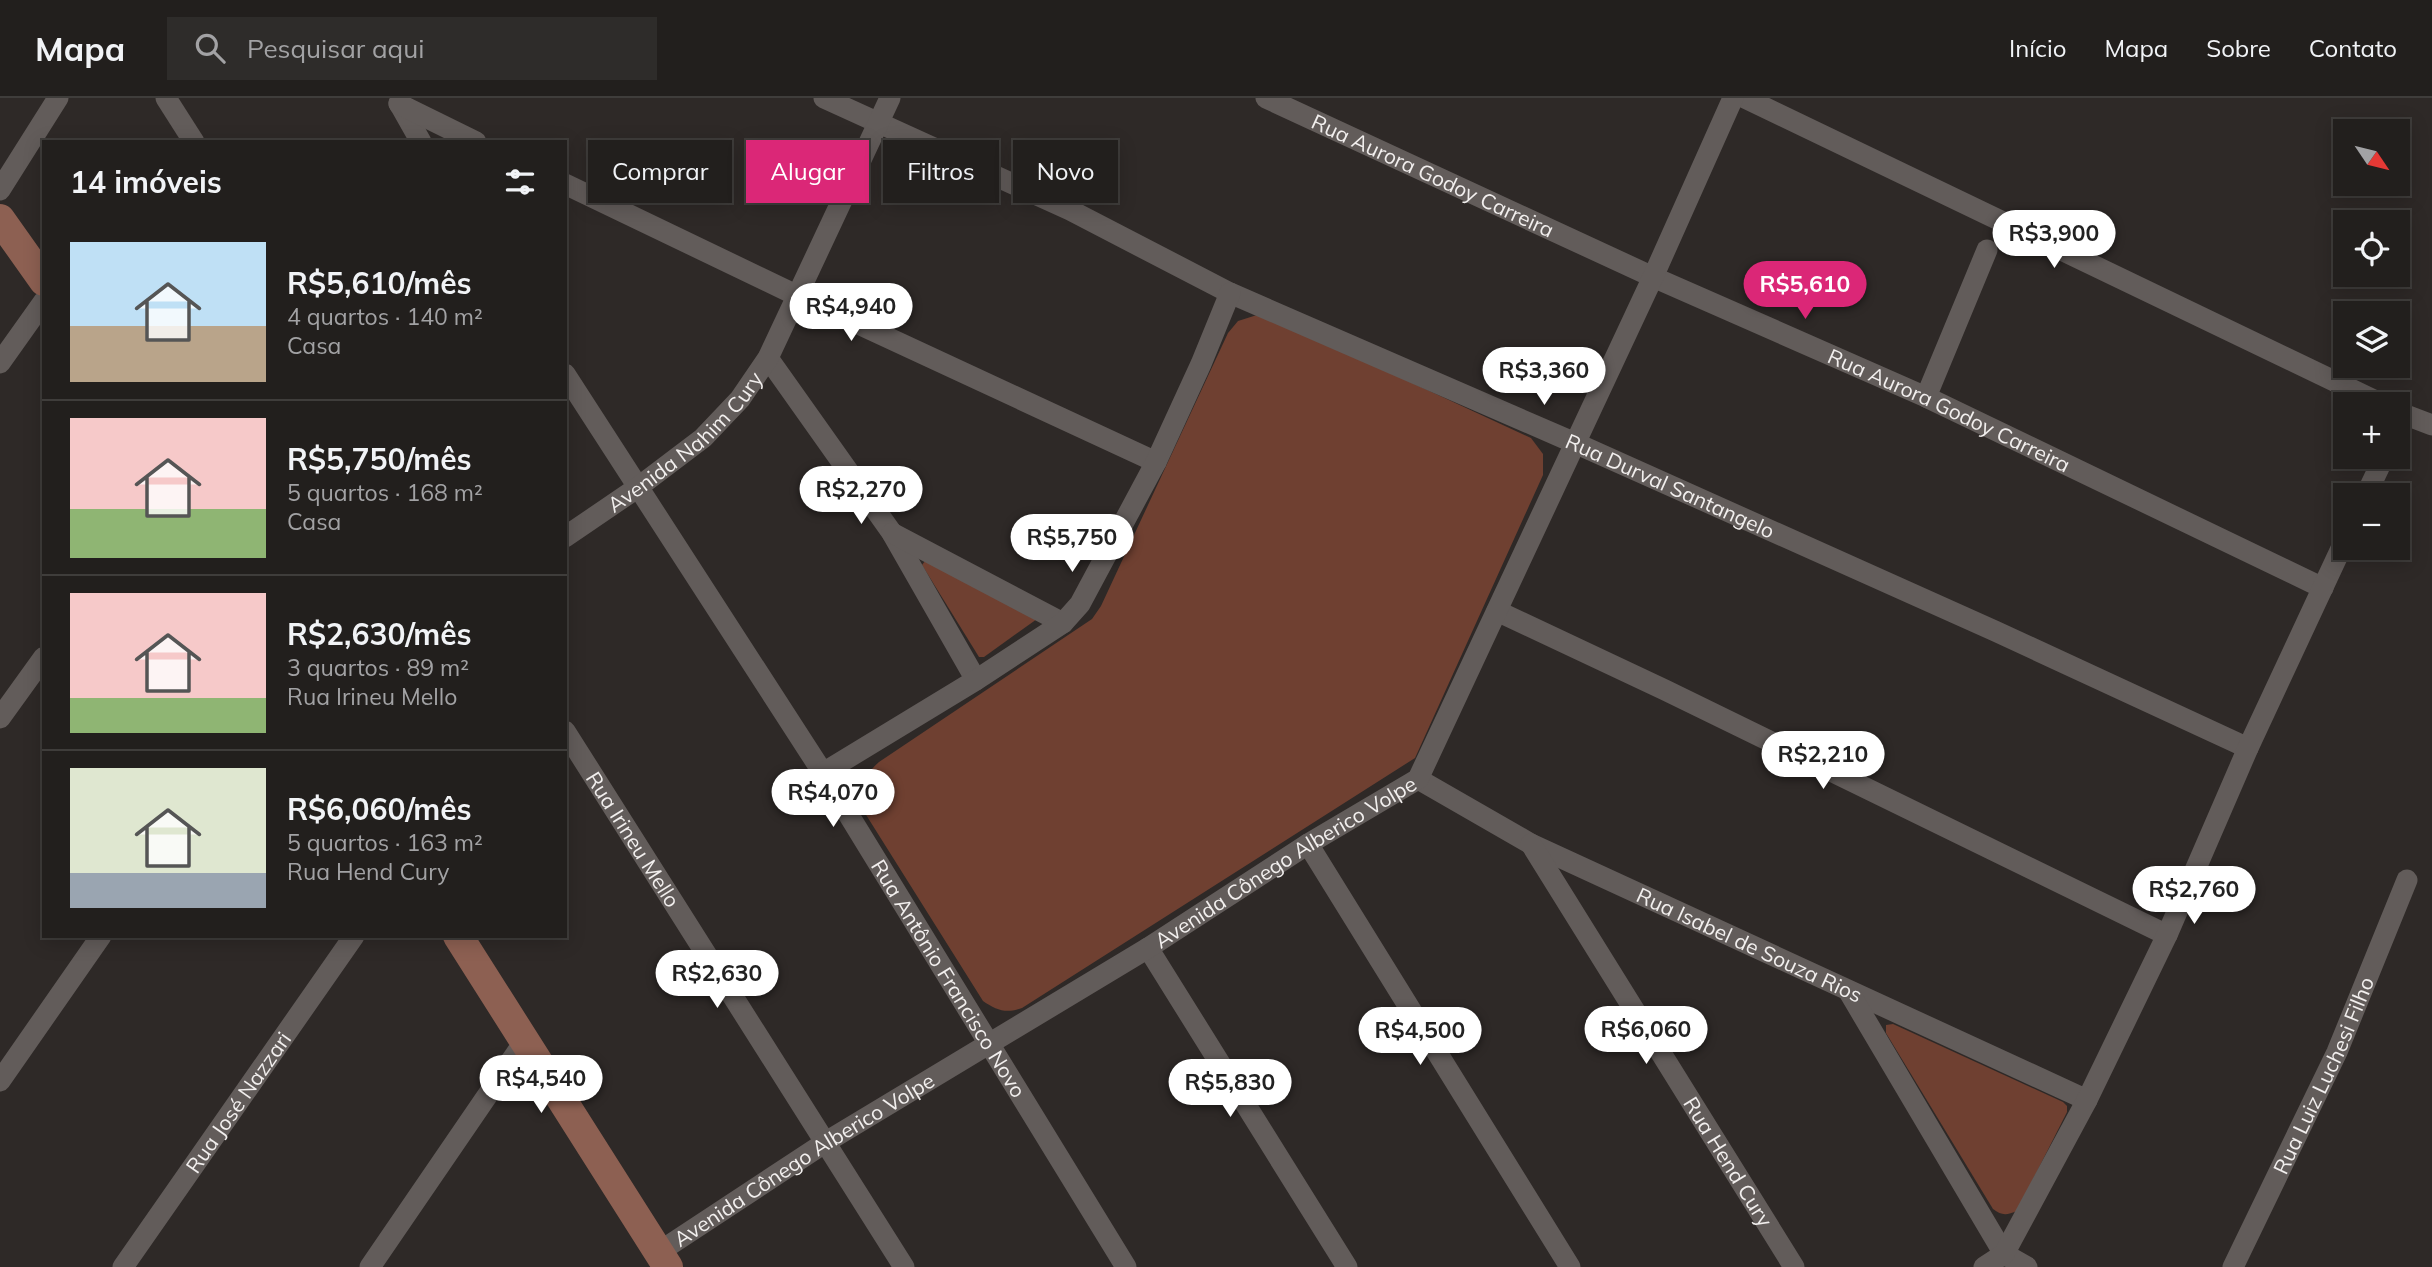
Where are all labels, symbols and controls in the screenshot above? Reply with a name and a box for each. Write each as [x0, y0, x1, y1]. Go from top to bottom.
search box [167, 17, 657, 80]
text: Mapa [35, 28, 125, 69]
icon: search [191, 29, 229, 67]
text: Pesquisar aqui [247, 32, 424, 65]
text: Início [2009, 33, 2066, 63]
text: Mapa [2104, 33, 2168, 63]
text: Sobre [2206, 33, 2271, 63]
text: Contato [2309, 33, 2397, 63]
street label: Rua Aurora Godoy Carreira [1308, 108, 1558, 243]
north arrow [2333, 119, 2410, 196]
map controls [2333, 119, 2410, 560]
chip: Comprar [588, 140, 732, 203]
chip: Alugar [746, 140, 869, 203]
chip: Filtros [883, 140, 999, 203]
chip: Novo [1013, 140, 1118, 203]
text: 14 imóveis [70, 163, 222, 201]
icon: filters [501, 163, 539, 201]
button: locate [2333, 210, 2410, 287]
pin: R$3,900 [1989, 211, 2119, 270]
text: R$3,900 [2009, 218, 2099, 247]
pin: R$5,610 [1740, 262, 1870, 321]
text: R$5,610/mês [287, 264, 472, 302]
text: R$5,610 [1760, 269, 1850, 298]
icon: home [126, 270, 210, 354]
pin: R$4,940 [786, 284, 916, 343]
text: R$4,940 [806, 291, 896, 320]
button: layers [2333, 301, 2410, 378]
text: 4 quartos · 140 m² [287, 302, 483, 331]
text: Casa [287, 331, 341, 360]
street label: Rua Aurora Godoy Carreira [1824, 343, 2074, 477]
pin: R$3,360 [1479, 348, 1609, 407]
text: R$3,360 [1499, 355, 1589, 384]
street label: Avenida Nahim Cury [602, 366, 768, 518]
button: + [2333, 392, 2410, 469]
street label: Rua Durval Santangelo [1562, 428, 1779, 544]
text: R$5,750/mês [287, 440, 472, 478]
icon: home [126, 446, 210, 530]
pin: R$2,270 [796, 466, 926, 526]
text: R$2,270 [816, 474, 906, 503]
text: 5 quartos · 168 m² [287, 478, 483, 507]
button: − [2333, 483, 2410, 560]
text: Casa [287, 507, 341, 536]
pin: R$5,750 [1007, 514, 1137, 574]
text: R$5,750 [1027, 522, 1117, 551]
text: R$2,630/mês [287, 615, 472, 653]
icon: home [126, 621, 210, 705]
text: 3 quartos · 89 m² [287, 653, 469, 682]
text: Rua Irineu Mello [287, 682, 457, 711]
pin: R$2,210 [1758, 732, 1888, 791]
text: R$2,210 [1778, 739, 1868, 768]
street label: Rua Irineu Mello [581, 766, 686, 912]
pin: R$4,070 [768, 770, 898, 829]
street label: Avenida Cônego Alberico Volpe [1149, 770, 1421, 953]
text: R$4,070 [788, 777, 878, 806]
text: R$6,060/mês [287, 790, 472, 828]
icon: home [126, 796, 210, 880]
text: 5 quartos · 163 m² [287, 828, 483, 857]
street label: Rua Antônio Francisco Novo [866, 854, 1032, 1102]
text: Rua Hend Cury [287, 857, 449, 886]
pin: R$2,760 [2129, 866, 2259, 926]
text: R$2,760 [2149, 874, 2239, 903]
street label: Rua Isabel de Souza Rios [1633, 882, 1866, 1008]
pin: R$2,630 [652, 950, 782, 1010]
text: R$2,630 [672, 958, 762, 987]
street label: Rua Luiz Luchesi Filho [2267, 973, 2379, 1178]
pin: R$6,060 [1581, 1006, 1711, 1066]
pin: R$4,500 [1355, 1007, 1485, 1067]
text: R$6,060 [1601, 1014, 1691, 1043]
text: R$4,500 [1375, 1015, 1465, 1044]
street label: Rua José Nazzari [180, 1027, 296, 1178]
pin: R$4,540 [476, 1056, 606, 1115]
pin: R$5,830 [1165, 1060, 1295, 1119]
text: R$4,540 [496, 1063, 586, 1092]
street label: Avenida Cônego Alberico Volpe [668, 1067, 939, 1252]
text: R$5,830 [1185, 1067, 1275, 1096]
street label: Rua Hend Cury [1678, 1092, 1779, 1231]

